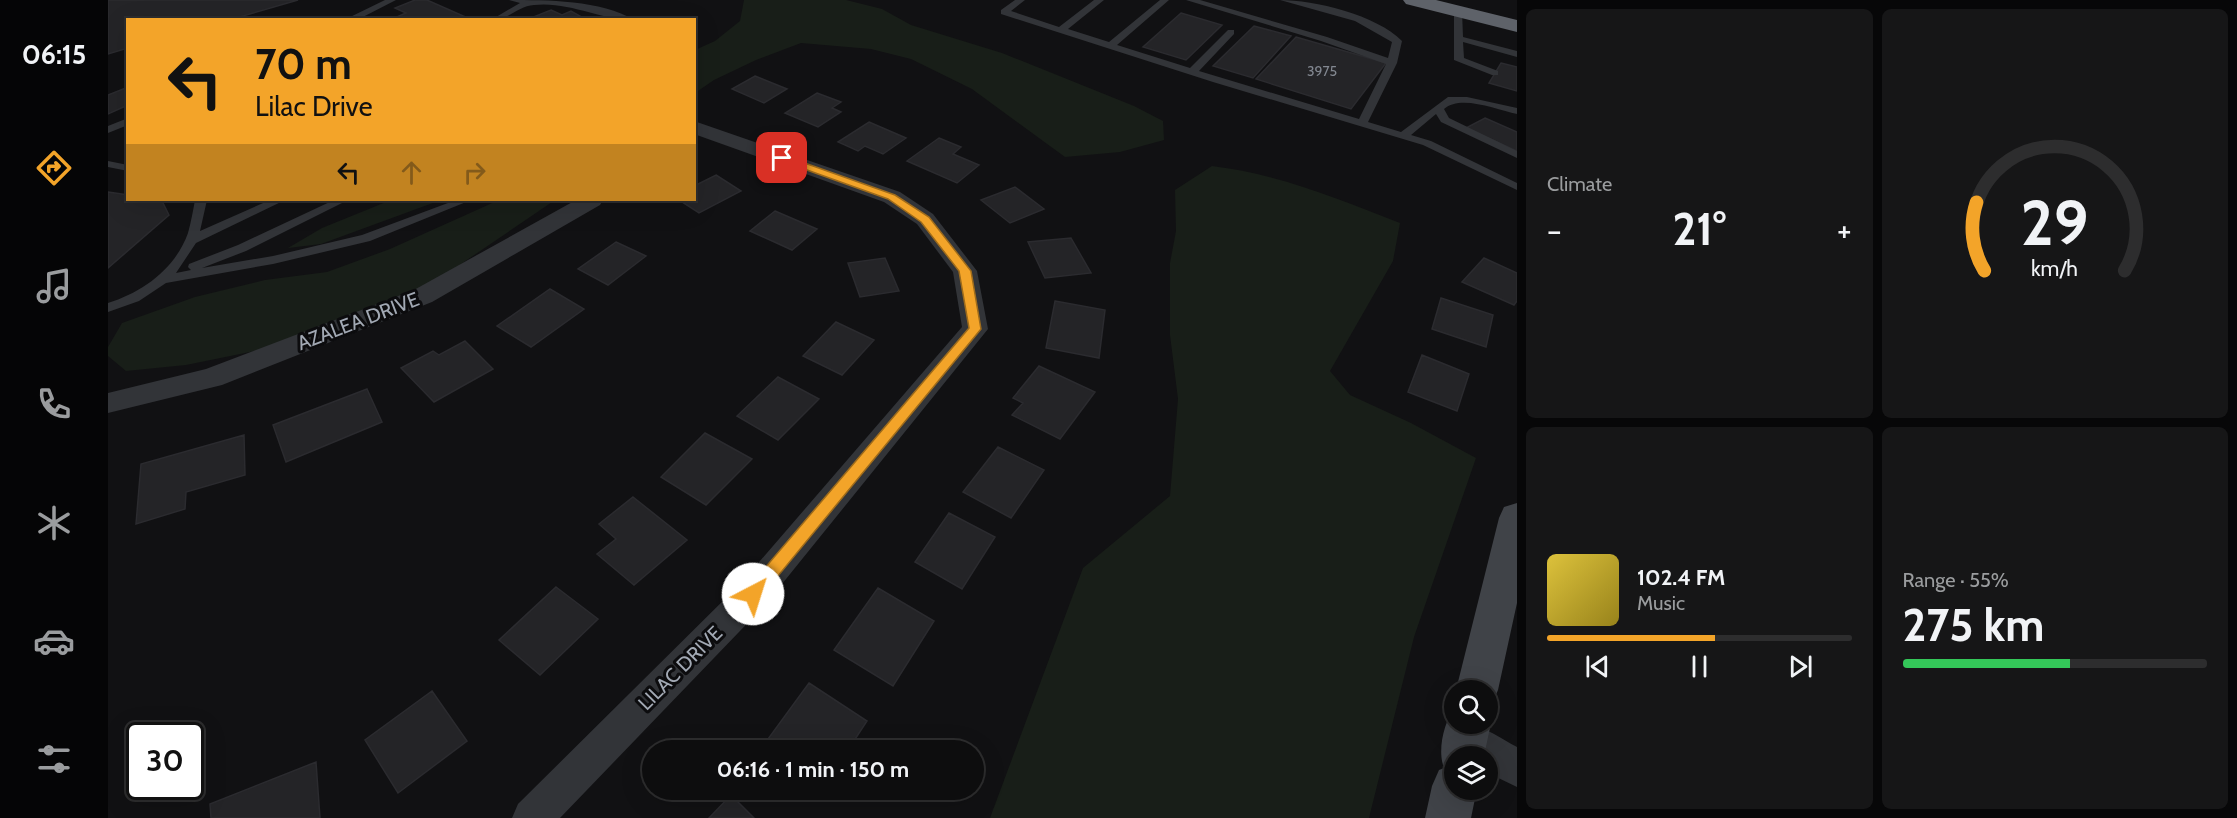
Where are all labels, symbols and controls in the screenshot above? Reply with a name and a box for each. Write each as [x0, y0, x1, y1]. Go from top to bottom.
text: 06:15 [22, 38, 86, 71]
text: 70 m [255, 38, 352, 90]
icon: left [156, 42, 234, 120]
house number: 3975 [1307, 62, 1337, 80]
text: Lilac Drive [255, 90, 372, 123]
pin [756, 132, 807, 183]
icon: arrive [765, 141, 798, 174]
icon: directions [33, 147, 75, 189]
icon: left [332, 156, 365, 189]
icon: ahead [395, 156, 428, 189]
icon: right [458, 156, 491, 189]
text: Climate [1547, 172, 1612, 196]
text: 29 [2021, 185, 2089, 261]
text: 21° [1673, 202, 1726, 256]
text: − [1547, 210, 1562, 250]
text: + [1837, 210, 1851, 250]
text: km/h [2031, 255, 2078, 281]
icon: music [33, 265, 75, 307]
street label: AZALEA DRIVE [294, 287, 422, 355]
icon: phone [33, 383, 75, 425]
icon: climate [33, 502, 75, 544]
position arrow [721, 562, 785, 626]
text: 102.4 FM [1637, 564, 1725, 591]
text: Range · 55% [1903, 568, 2009, 592]
text: Music [1637, 591, 1685, 615]
text: 275 km [1903, 598, 2044, 652]
icon: car [33, 620, 75, 662]
street label: LILAC DRIVE [633, 621, 727, 715]
icon: previous [1581, 650, 1614, 683]
icon: pause [1683, 650, 1716, 683]
icon: next [1784, 650, 1817, 683]
map controls [1444, 680, 1498, 800]
button: search [1444, 680, 1498, 734]
speed limit sign: 30 [126, 722, 204, 800]
icon: filters [33, 738, 75, 780]
button: layers [1444, 746, 1498, 800]
text: 06:16 · 1 min · 150 m [717, 756, 909, 783]

